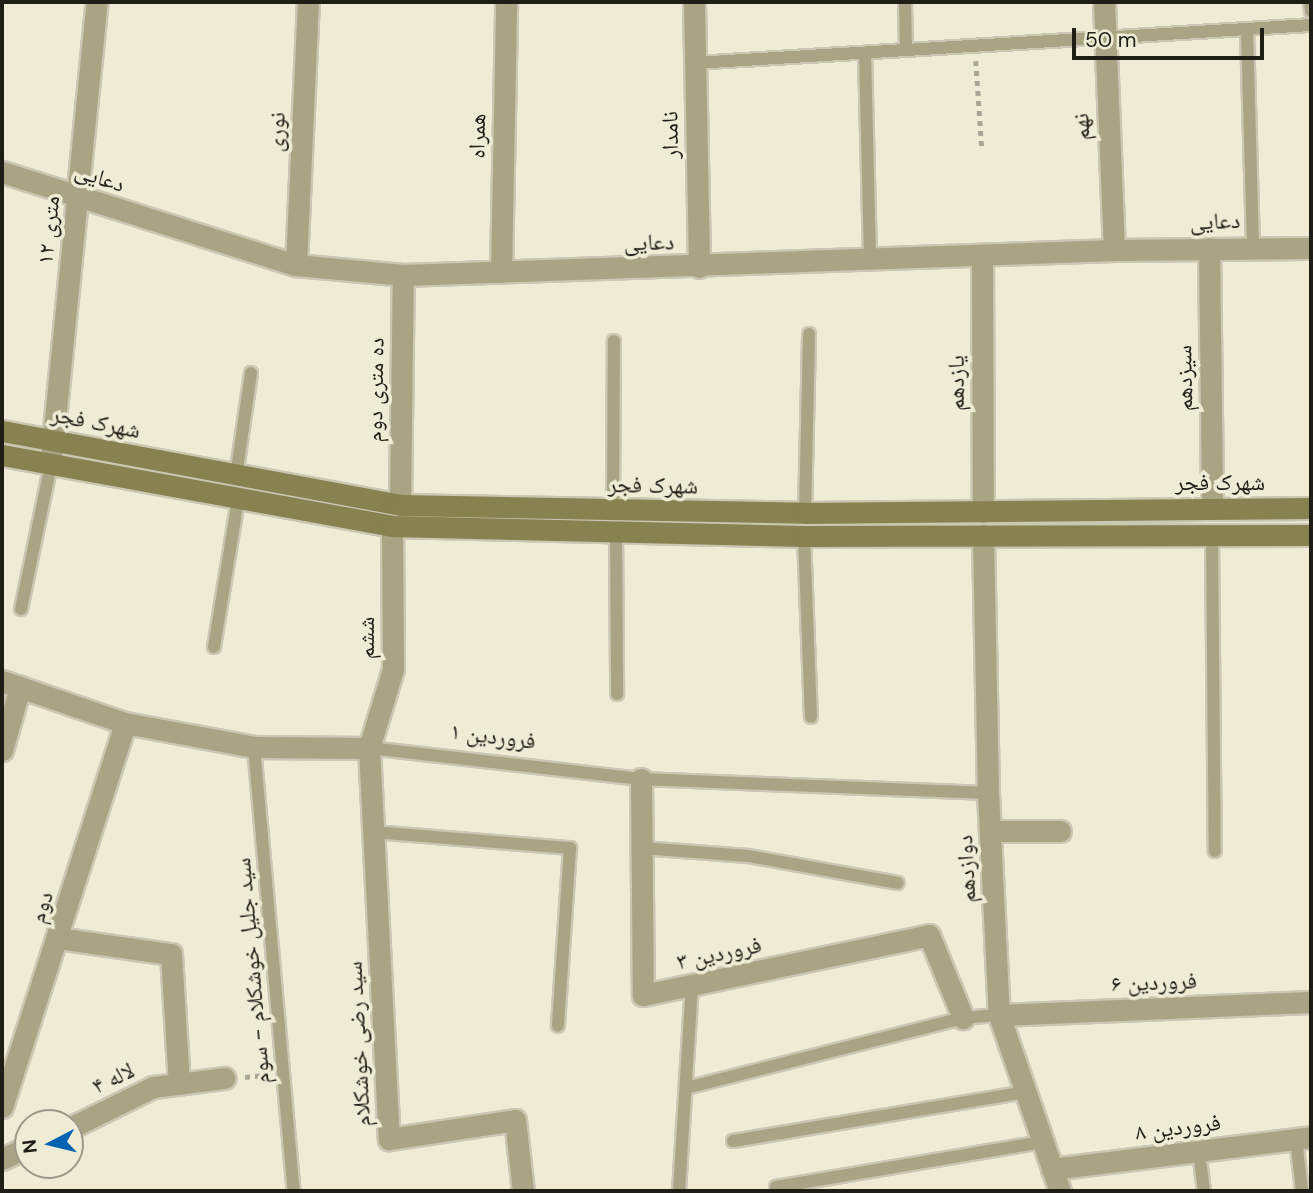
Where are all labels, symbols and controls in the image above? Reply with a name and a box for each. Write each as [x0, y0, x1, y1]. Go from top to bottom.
scale bar [1075, 14, 1268, 58]
text: 50 m [1085, 26, 1136, 54]
street label: نوری [261, 111, 291, 153]
street label: نامدار [656, 111, 684, 159]
street label: همراه [463, 113, 491, 159]
street label: نهم [1067, 113, 1095, 141]
street label: دعایی [72, 156, 128, 198]
street label: ۱۲ متری [31, 194, 65, 266]
street label: دعایی [1189, 206, 1241, 236]
street label: دعایی [623, 228, 675, 256]
street label: ده متری دوم [360, 337, 390, 443]
street label: سیزدهم [1170, 345, 1198, 411]
street label: یازدهم [942, 355, 970, 411]
street label: شهرک فجر [49, 400, 143, 444]
street label: شهرک فجر [1175, 468, 1265, 496]
street label: شهرک فجر [608, 470, 698, 500]
street label: ششم [352, 617, 380, 659]
street label: فروردین ۱ [449, 717, 537, 755]
street label: دوازدهم [950, 834, 982, 904]
street label: سید جلیل خوشکلام - سوم [228, 857, 276, 1085]
street label: دوم [23, 888, 59, 926]
street label: فروردین ۳ [674, 931, 764, 975]
street label: سید رضی خوشکلام [340, 961, 376, 1127]
street label: فروردین ۶ [1111, 967, 1197, 997]
street label: لاله ۴ [87, 1056, 139, 1100]
street label: فروردین ۸ [1134, 1108, 1222, 1146]
north arrow [14, 1109, 84, 1179]
text: N [16, 1138, 43, 1155]

